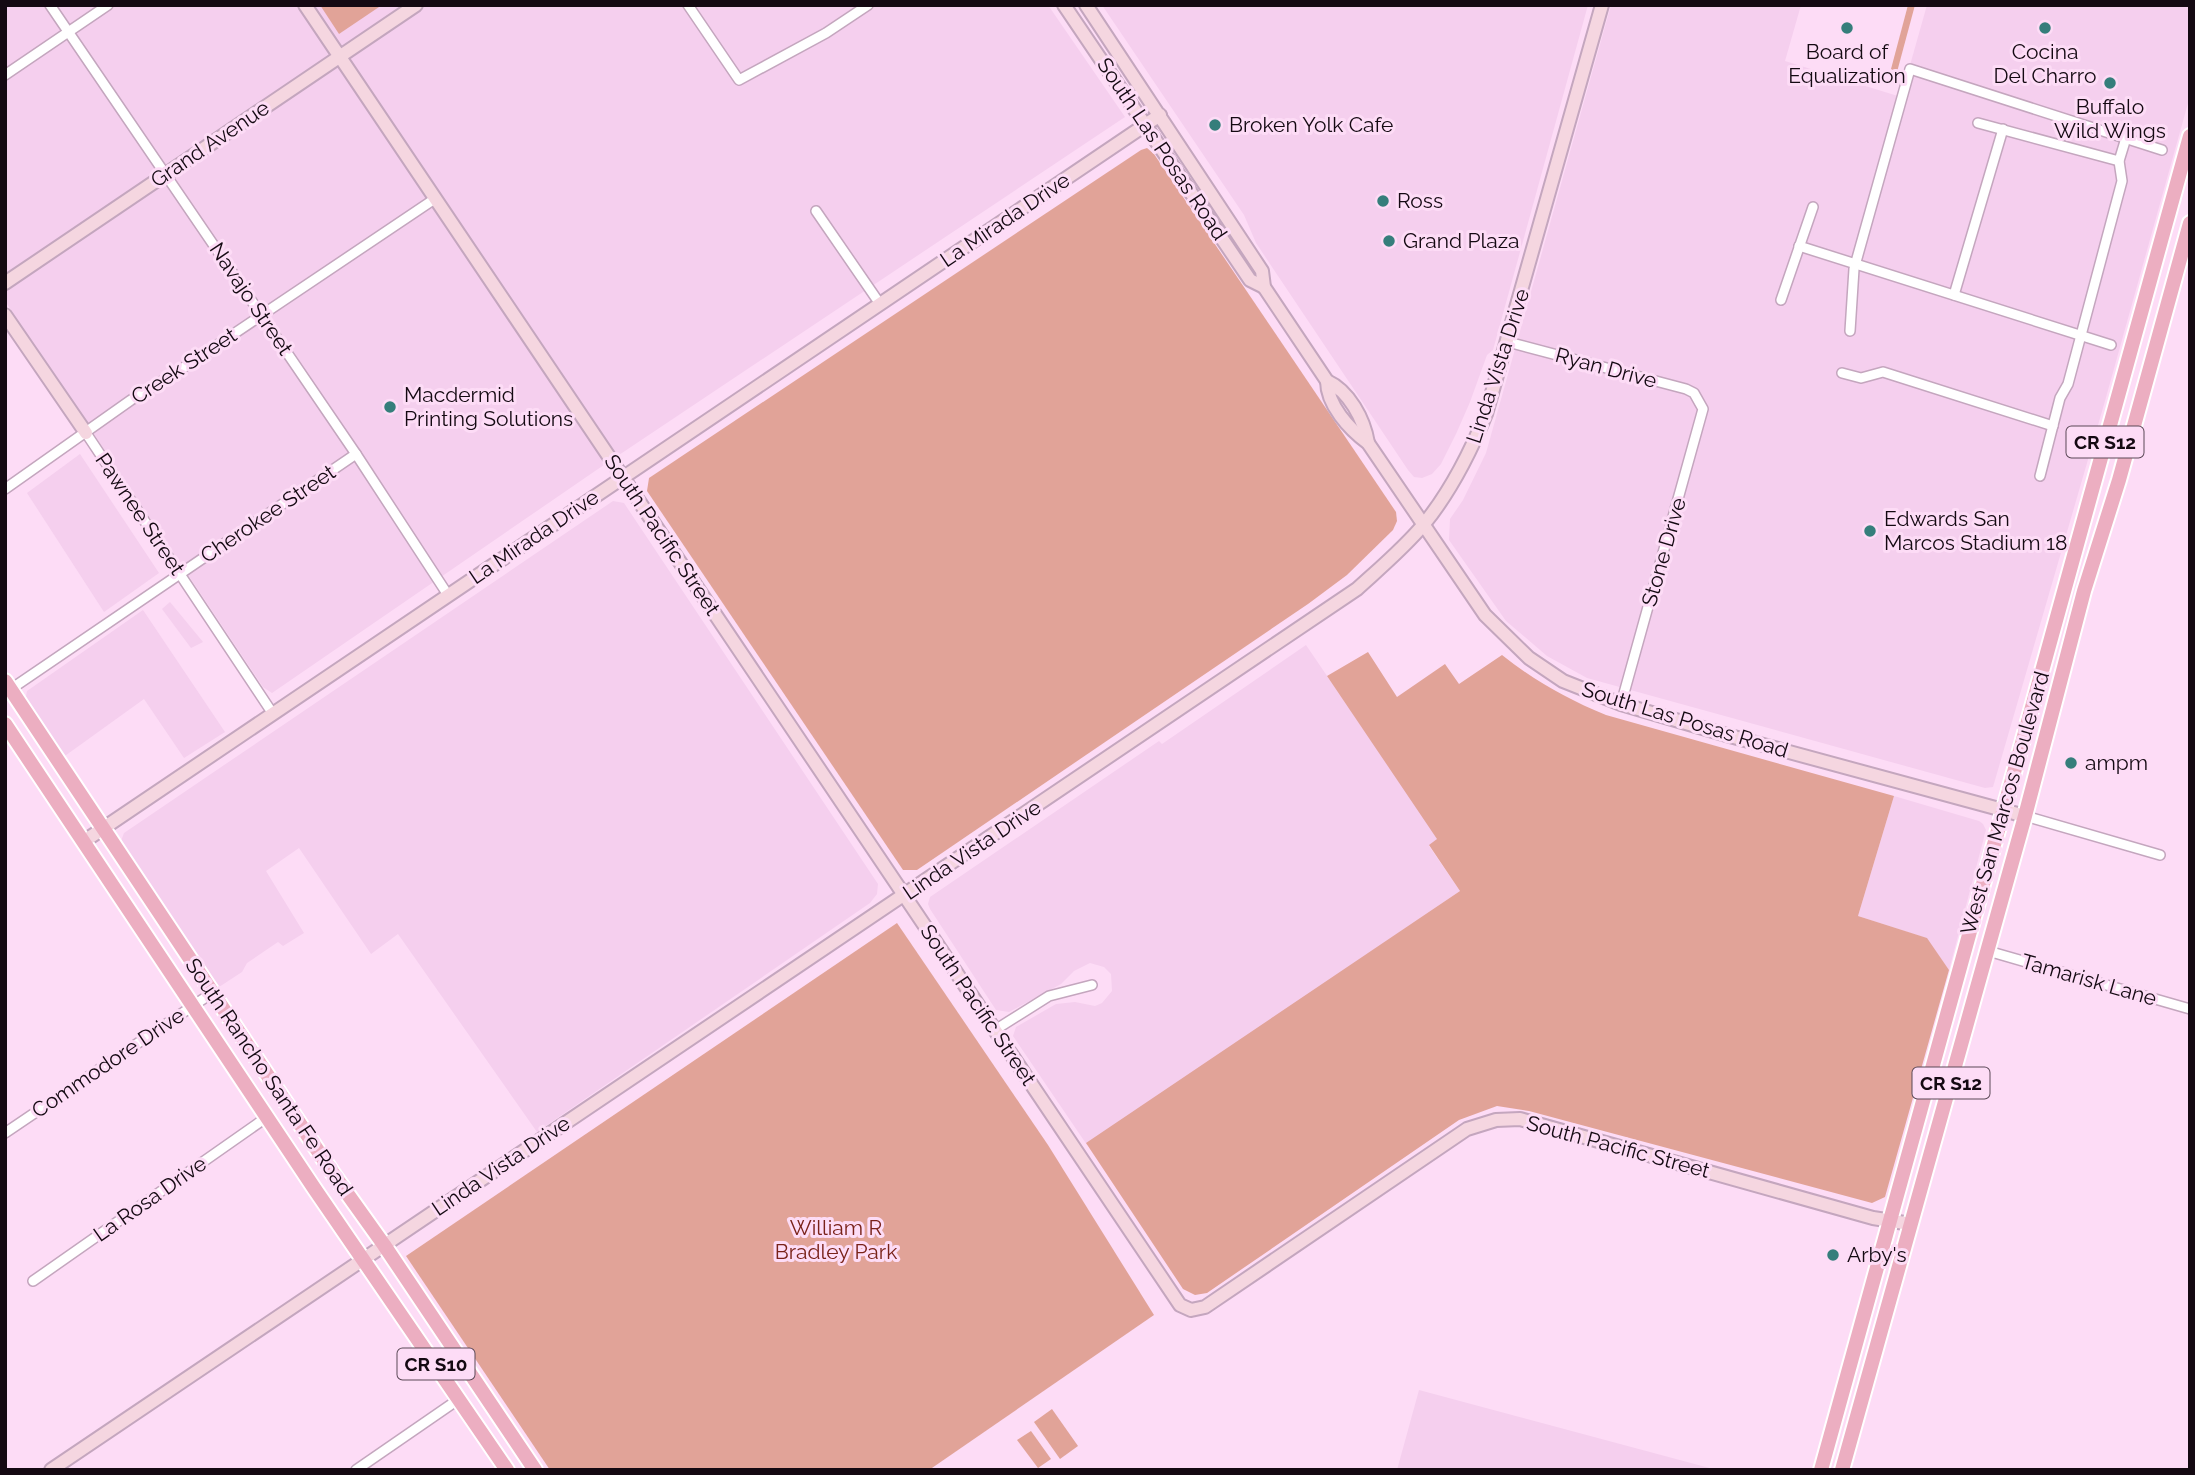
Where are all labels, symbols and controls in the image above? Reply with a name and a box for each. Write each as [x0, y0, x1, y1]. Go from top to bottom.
marker: Board of Equalization [1839, 20, 1855, 36]
marker: Cocina Del Charro [2037, 20, 2053, 36]
place label: Board of Equalization [1788, 39, 1906, 88]
place label: Cocina Del Charro [1994, 39, 2096, 88]
street label: South Las Posas Road [1092, 53, 1233, 245]
marker: Buffalo Wild Wings [2102, 75, 2118, 91]
place label: Buffalo Wild Wings [2054, 94, 2166, 143]
street label: Grand Avenue [146, 95, 274, 192]
place label: Broken Yolk Cafe [1229, 112, 1393, 137]
marker: Broken Yolk Cafe [1207, 117, 1223, 133]
street label: La Mirada Drive [935, 167, 1074, 272]
place label: Ross [1397, 188, 1443, 213]
marker: Ross [1375, 193, 1391, 209]
place label: Grand Plaza [1403, 228, 1519, 253]
marker: Grand Plaza [1381, 233, 1397, 249]
street label: Navajo Street [205, 238, 298, 360]
street label: Linda Vista Drive [1461, 285, 1534, 446]
street label: Creek Street [126, 322, 241, 409]
street label: Ryan Drive [1553, 342, 1660, 393]
place label: Macdermid Printing Solutions [404, 382, 573, 431]
marker: Macdermid Printing Solutions [382, 399, 398, 415]
road number: CR S12 [2066, 426, 2144, 458]
street label: Pawnee Street [90, 448, 190, 579]
street label: South Pacific Street [599, 450, 725, 620]
street label: Cherokee Street [196, 459, 340, 568]
street label: La Mirada Drive [464, 484, 603, 589]
street label: Stone Drive [1636, 495, 1691, 609]
place label: Edwards San Marcos Stadium 18 [1884, 506, 2067, 555]
marker: Edwards San Marcos Stadium 18 [1862, 523, 1878, 539]
street label: West San Marcos Boulevard [1955, 668, 2054, 937]
street label: South Las Posas Road [1579, 676, 1791, 763]
place label: ampm [2085, 750, 2148, 775]
marker: ampm [2063, 755, 2079, 771]
street label: Linda Vista Drive [898, 794, 1046, 905]
street label: South Pacific Street [915, 920, 1041, 1090]
street label: Tamarisk Lane [2019, 948, 2160, 1011]
street label: South Rancho Santa Fe Road [180, 953, 358, 1200]
street label: Commodore Drive [27, 1002, 189, 1123]
road number: CR S12 [1912, 1068, 1990, 1098]
street label: Linda Vista Drive [427, 1110, 575, 1221]
street label: South Pacific Street [1524, 1110, 1712, 1183]
street label: La Rosa Drive [88, 1151, 211, 1247]
park label: William R Bradley Park [775, 1215, 897, 1264]
place label: Arby's [1847, 1242, 1907, 1267]
marker: Arby's [1825, 1247, 1841, 1263]
road number: CR S10 [398, 1348, 474, 1380]

